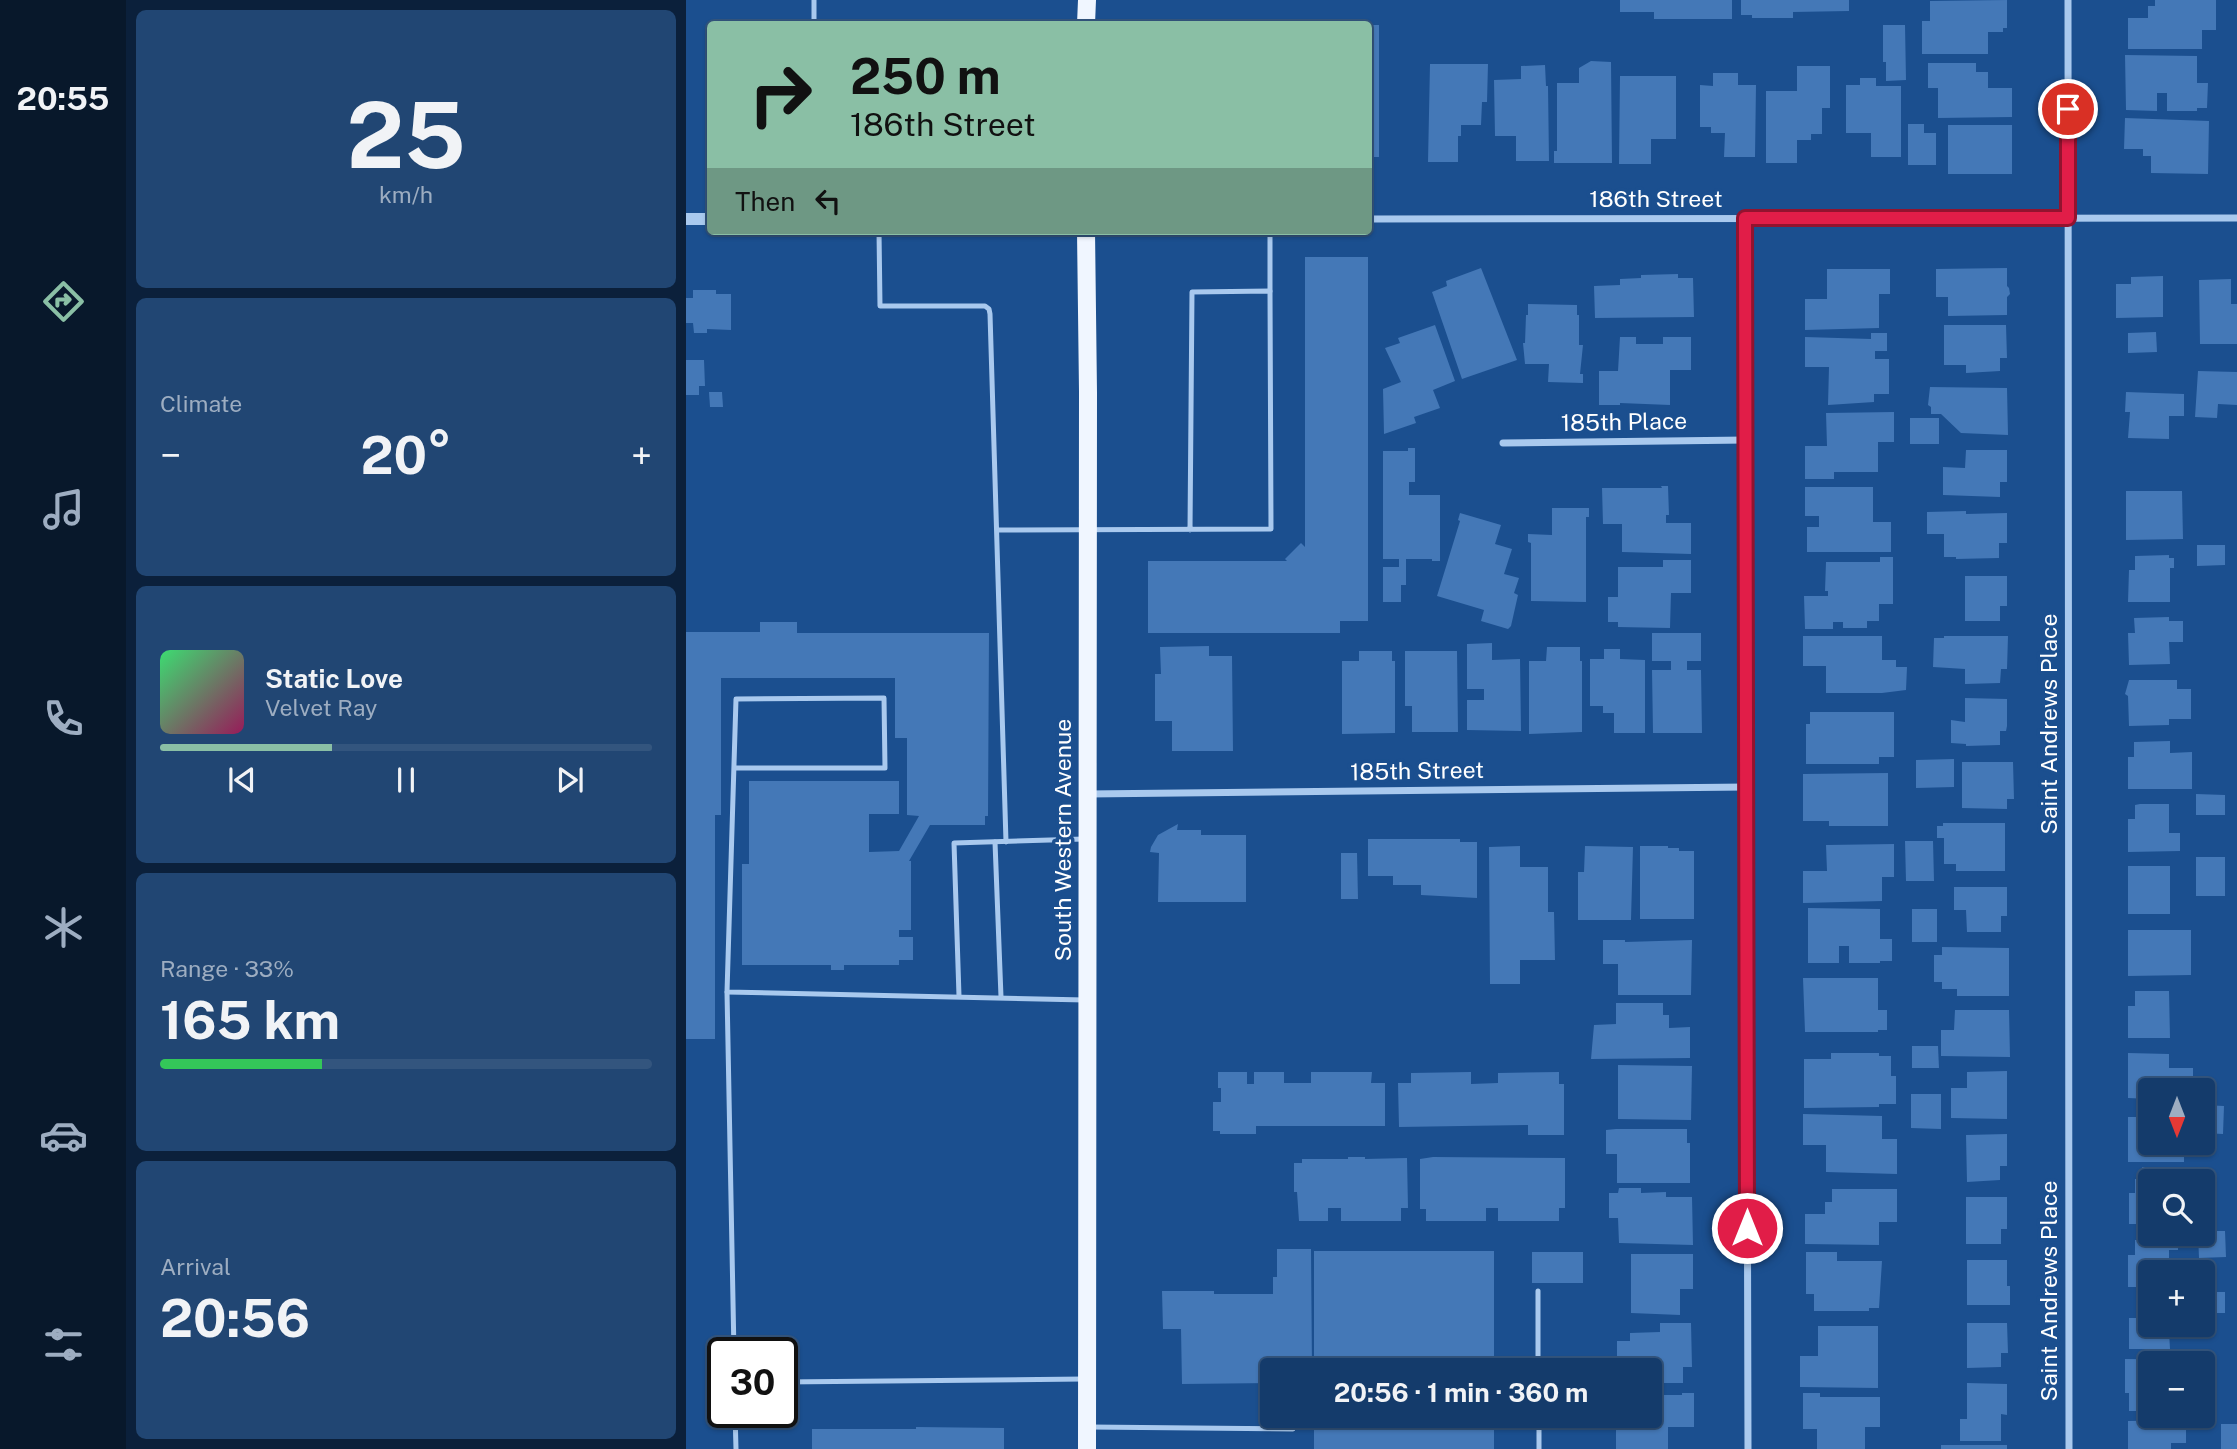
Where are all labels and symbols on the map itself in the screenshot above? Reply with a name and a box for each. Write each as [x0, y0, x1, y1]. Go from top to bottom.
pin [2038, 79, 2098, 139]
street label: 186th Street [1589, 185, 1723, 212]
street label: 185th Place [1561, 407, 1687, 436]
street label: Saint Andrews Place [2035, 614, 2062, 834]
street label: South Western Avenue [1049, 719, 1076, 961]
street label: 185th Street [1350, 756, 1484, 785]
north arrow [2138, 1078, 2216, 1155]
street label: Saint Andrews Place [2035, 1181, 2062, 1401]
position arrow [1710, 1191, 1784, 1265]
speed limit sign: 30 [707, 1337, 798, 1428]

